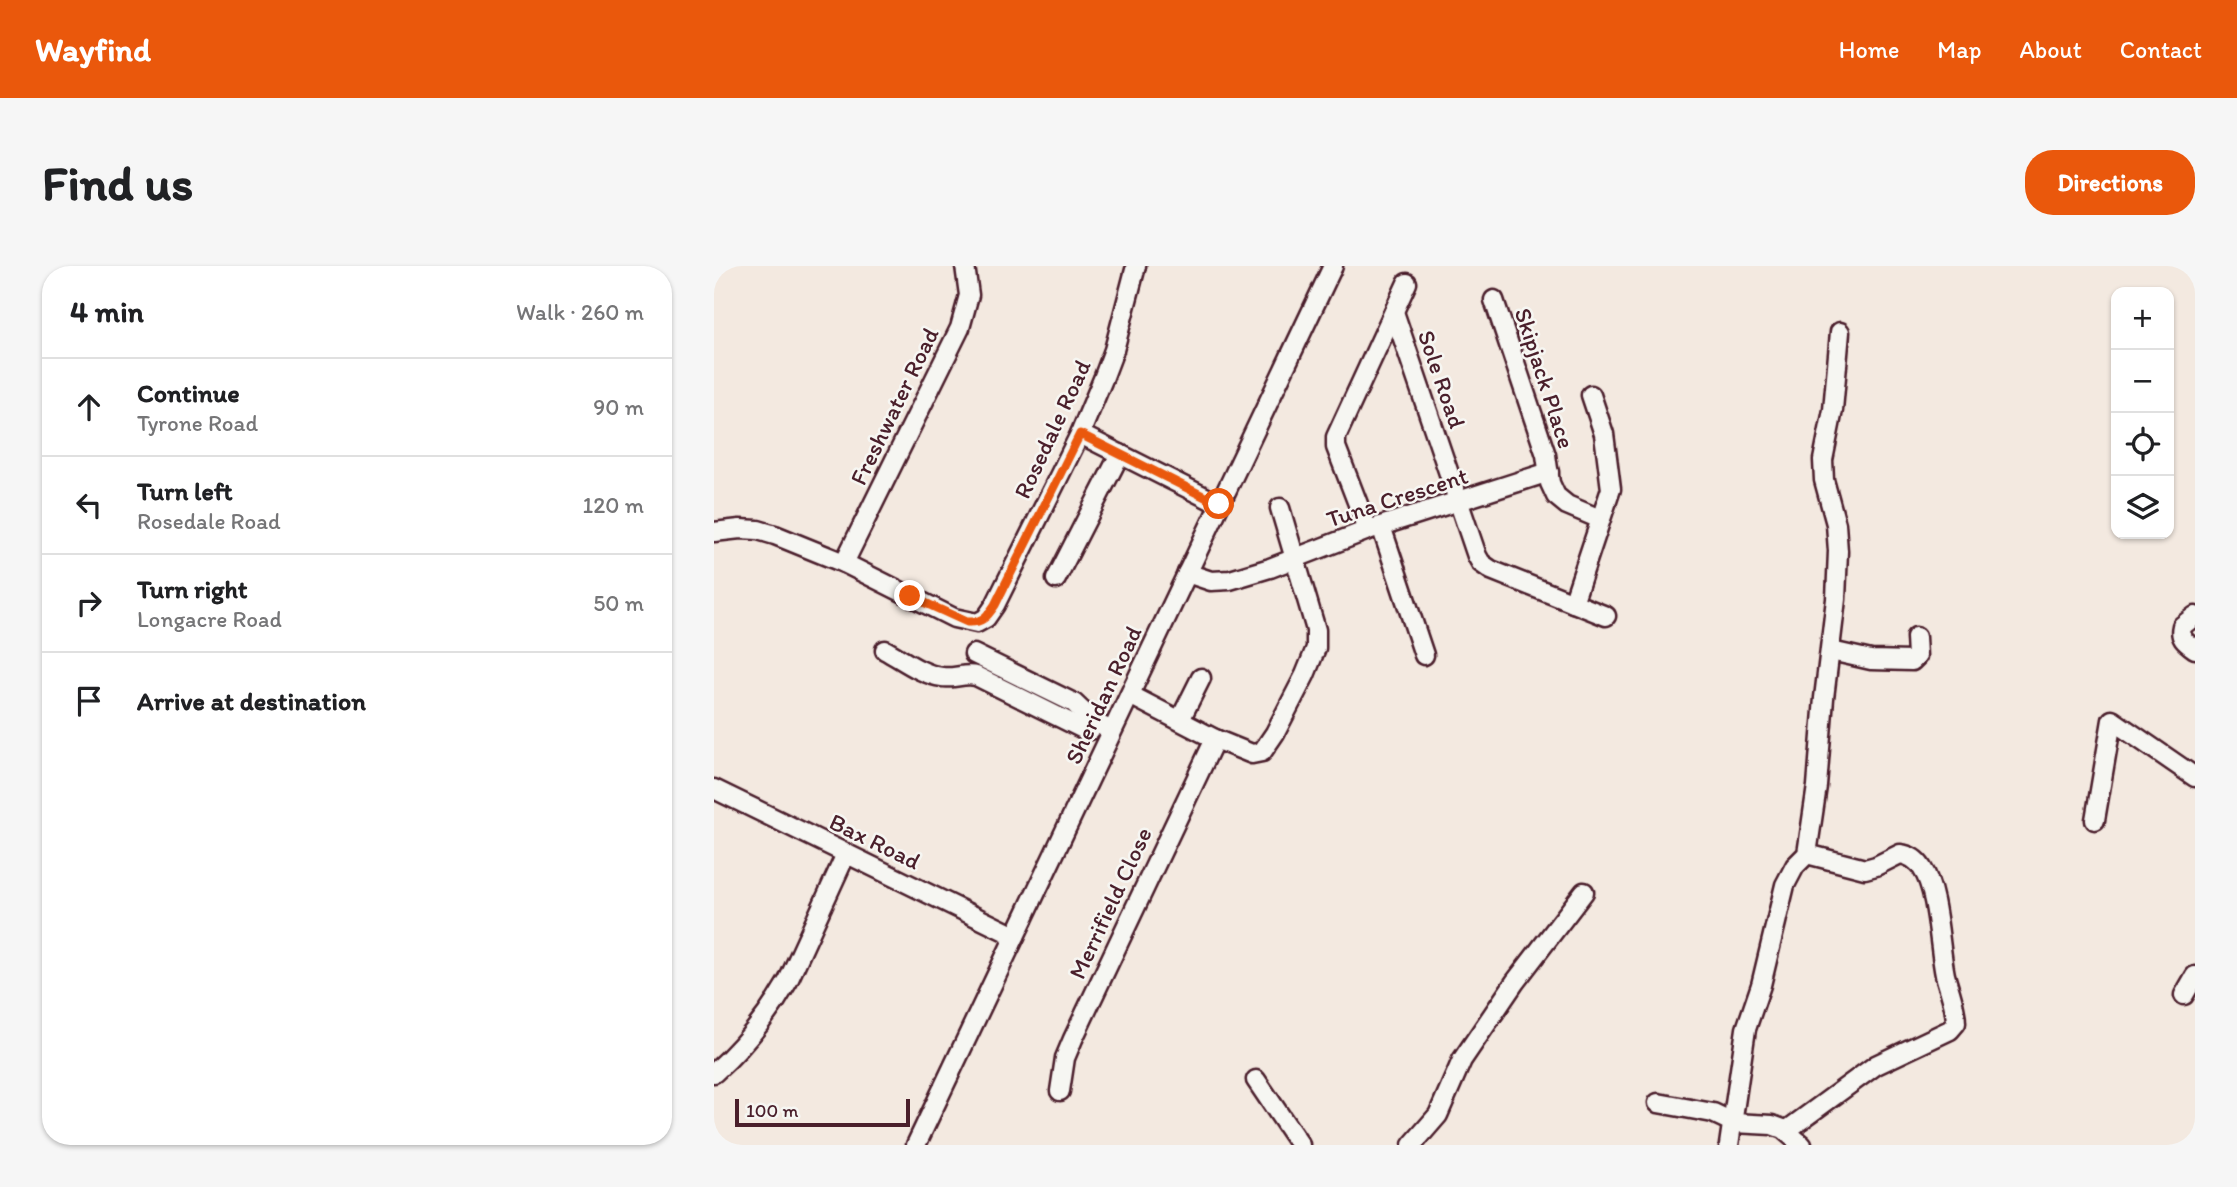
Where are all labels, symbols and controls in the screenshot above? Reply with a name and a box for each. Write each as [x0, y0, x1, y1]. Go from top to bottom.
text: Wayfind [35, 30, 151, 69]
text: Home [1839, 35, 1899, 64]
text: Map [1937, 35, 1981, 64]
text: About [2019, 35, 2082, 64]
text: Contact [2120, 35, 2202, 64]
button: Directions [2025, 150, 2195, 215]
text: Find us [42, 153, 193, 212]
map controls [2111, 287, 2174, 539]
button: + [2111, 287, 2174, 350]
text: 4 min [70, 293, 144, 330]
text: Walk · 260 m [516, 298, 644, 326]
street label: Skipjack Place [1509, 304, 1581, 452]
street label: Freshwater Road [843, 322, 945, 490]
street label: Sole Road [1412, 326, 1472, 432]
button: − [2111, 350, 2174, 413]
street label: Rosedale Road [1007, 355, 1097, 503]
text: Continue [137, 377, 240, 409]
icon: ahead [70, 388, 108, 426]
text: 90 m [593, 393, 644, 421]
text: Tyrone Road [137, 409, 258, 437]
button: locate [2111, 413, 2174, 476]
street label: Tuna Crescent [1323, 460, 1471, 534]
text: Turn left [137, 475, 233, 507]
button: layers [2111, 476, 2174, 539]
icon: left [70, 486, 108, 524]
route start [1203, 488, 1234, 519]
text: 120 m [583, 491, 644, 519]
text: Rosedale Road [137, 507, 281, 535]
text: Turn right [137, 573, 248, 605]
route end [894, 580, 925, 611]
icon: right [70, 584, 108, 622]
text: 50 m [593, 589, 644, 617]
text: Longacre Road [137, 605, 282, 633]
street label: Sheridan Road [1058, 621, 1148, 769]
icon: arrive [70, 682, 108, 720]
text: Arrive at destination [137, 685, 366, 717]
street label: Bax Road [825, 807, 925, 876]
street label: Merrifield Close [1062, 823, 1158, 983]
scale bar [735, 1096, 910, 1128]
text: 100 m [746, 1099, 798, 1122]

